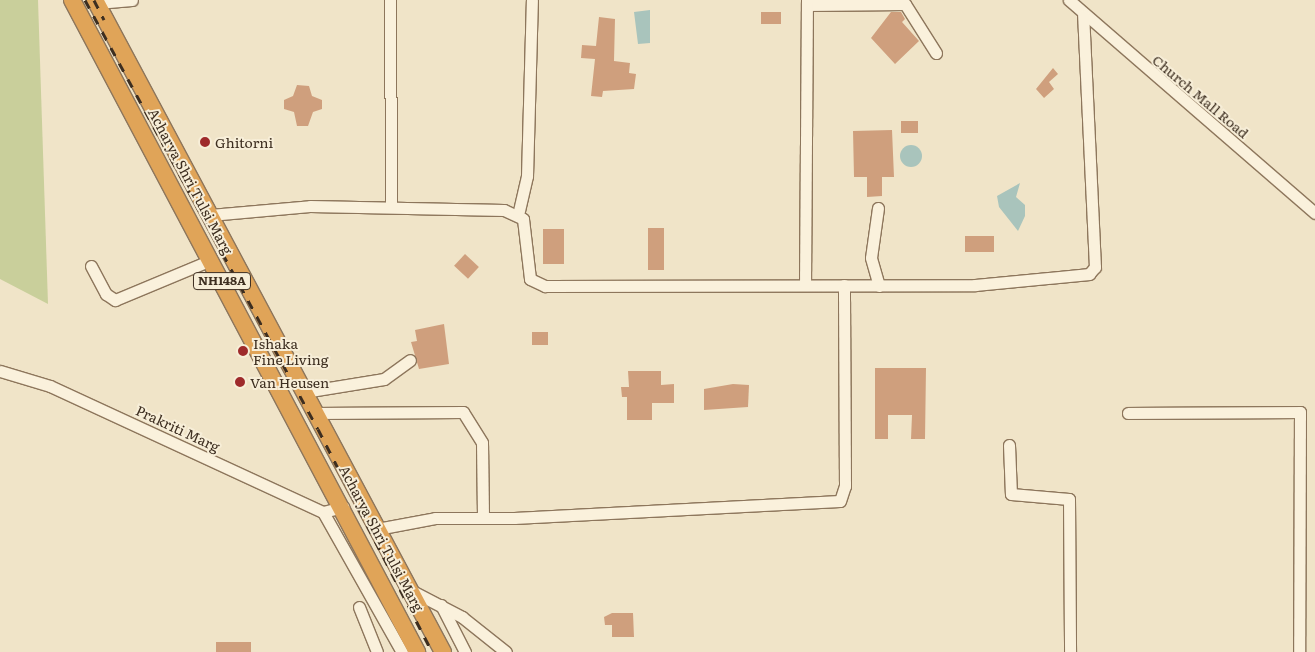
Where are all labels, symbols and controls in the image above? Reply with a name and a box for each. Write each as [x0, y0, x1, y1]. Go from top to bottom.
street label: Church Mall Road [1150, 51, 1252, 141]
street label: Acharya Shri Tulsi Marg [145, 105, 237, 257]
place label: Ghitorni [215, 134, 273, 150]
marker: Ghitorni [199, 136, 211, 148]
road number: NH148A [192, 272, 252, 290]
place label: Ishaka Fine Living [253, 335, 329, 368]
marker: Ishaka Fine Living [237, 345, 249, 357]
place label: Van Heusen [250, 374, 329, 390]
marker: Van Heusen [234, 376, 246, 388]
street label: Prakriti Marg [133, 401, 223, 455]
street label: Acharya Shri Tulsi Marg [336, 462, 428, 614]

